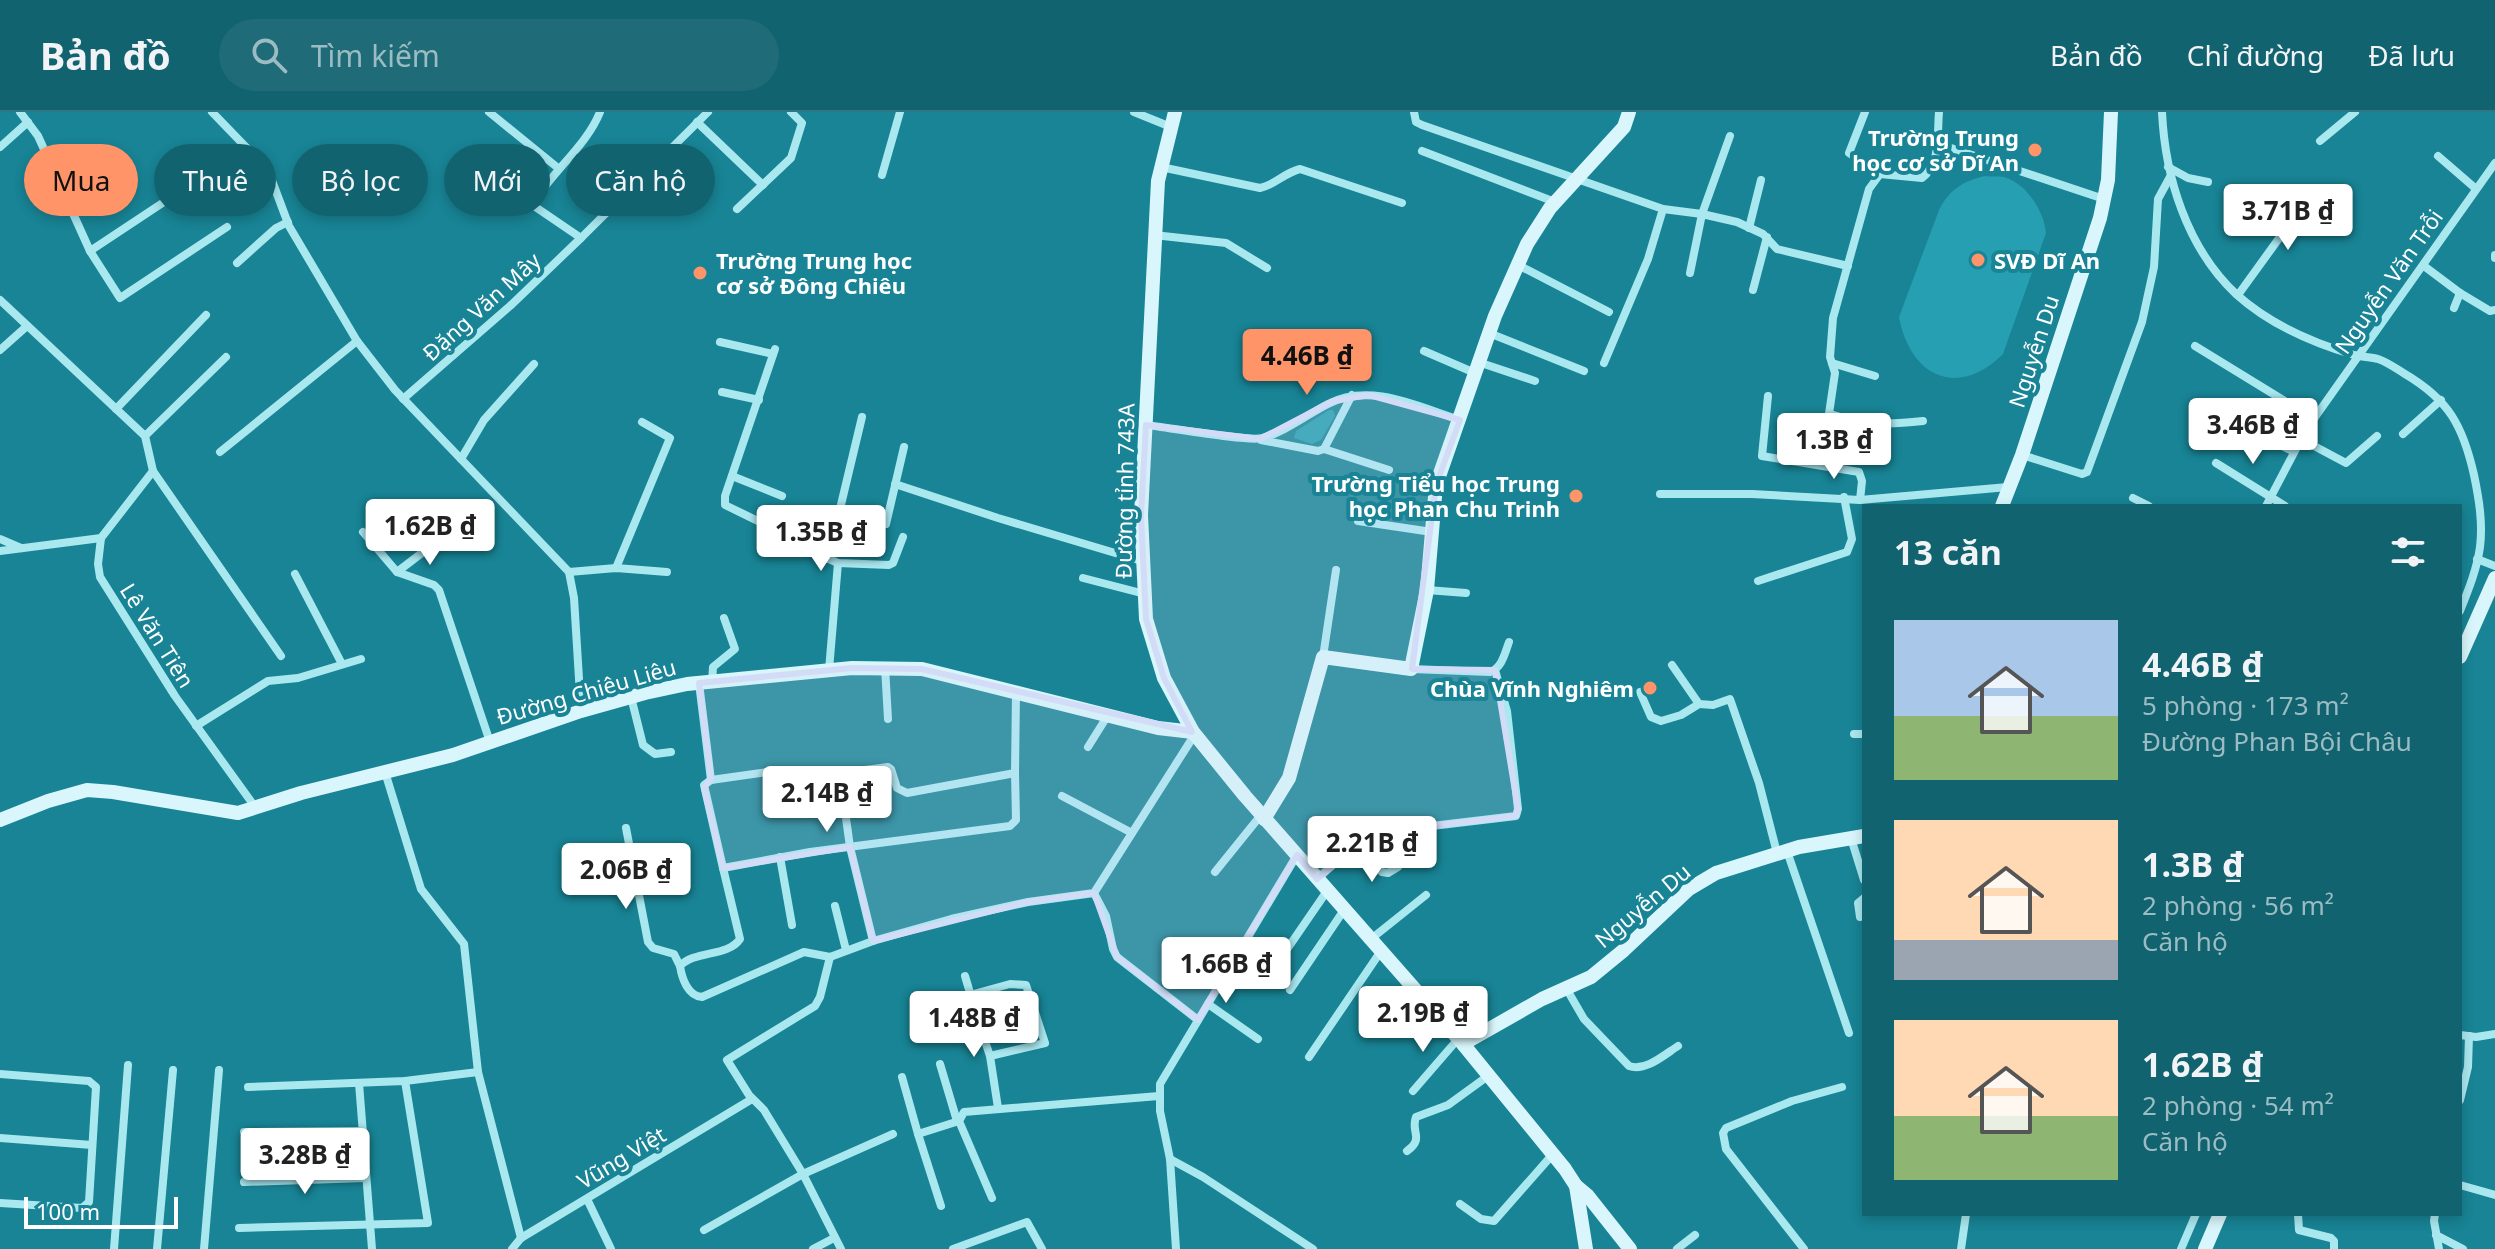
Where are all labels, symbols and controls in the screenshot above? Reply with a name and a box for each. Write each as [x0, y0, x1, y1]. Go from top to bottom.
search box [219, 19, 779, 91]
text: Bản đồ [40, 29, 171, 81]
icon: search [247, 33, 291, 77]
text: Tìm kiếm [311, 35, 440, 76]
text: Bản đồ [2050, 36, 2143, 74]
text: Chỉ đường [2187, 36, 2324, 74]
text: Đã lưu [2368, 36, 2455, 74]
place label: Trường Trung học cơ sở Dĩ An [1852, 122, 2019, 177]
marker: Trường Trung học cơ sở Dĩ An [2026, 141, 2044, 159]
chip: Mua [24, 144, 138, 216]
chip: Thuê [154, 144, 276, 216]
chip: Bộ lọc [292, 144, 428, 216]
chip: Mới [444, 144, 550, 216]
chip: Căn hộ [566, 144, 715, 216]
pin: 3.71B ₫ [2214, 184, 2362, 252]
text: 3.71B ₫ [2242, 192, 2334, 228]
street label: Nguyễn Văn Trỗi [2327, 203, 2449, 359]
street label: Đặng Văn Mây [416, 244, 547, 367]
place label: Trường Trung học cơ sở Đông Chiêu [716, 245, 912, 300]
place label: SVĐ Dĩ An [1994, 245, 2100, 275]
marker: SVĐ Dĩ An [1969, 251, 1987, 269]
marker: Trường Trung học cơ sở Đông Chiêu [691, 264, 709, 282]
street label: Nguyễn Du [2001, 291, 2065, 411]
pin: 4.46B ₫ [1233, 329, 1381, 397]
text: 4.46B ₫ [1261, 337, 1353, 373]
pin: 3.46B ₫ [2179, 398, 2327, 466]
street label: Đường tỉnh 743A [1107, 402, 1141, 579]
text: 3.46B ₫ [2207, 406, 2299, 442]
pin: 1.3B ₫ [1769, 413, 1899, 481]
text: 1.3B ₫ [1795, 421, 1873, 457]
place label: Trường Tiểu học Trung học Phan Chu Trinh [1312, 468, 1560, 523]
marker: Trường Tiểu học Trung học Phan Chu Trinh [1567, 487, 1585, 505]
pin: 1.62B ₫ [356, 499, 504, 567]
pin: 1.35B ₫ [747, 505, 895, 573]
text: 1.62B ₫ [384, 507, 476, 543]
text: 1.35B ₫ [775, 513, 867, 549]
text: 13 căn [1894, 529, 2002, 575]
icon: filters [2386, 530, 2430, 574]
street label: Lê Văn Tiên [114, 577, 202, 693]
text: 4.46B ₫ [2142, 641, 2263, 687]
street label: Đường Chiêu Liêu [493, 651, 679, 731]
icon: home [1958, 652, 2054, 748]
place label: Chùa Vĩnh Nghiêm [1430, 673, 1634, 703]
marker: Chùa Vĩnh Nghiêm [1641, 679, 1659, 697]
text: 5 phòng · 173 m² [2142, 687, 2349, 723]
text: Đường Phan Bội Châu [2142, 723, 2412, 759]
pin: 2.14B ₫ [753, 766, 901, 834]
text: 2.14B ₫ [781, 774, 873, 810]
pin: 2.21B ₫ [1298, 816, 1446, 884]
text: 2.21B ₫ [1326, 824, 1418, 860]
text: 1.3B ₫ [2142, 841, 2244, 887]
pin: 2.06B ₫ [552, 843, 700, 911]
text: 2.06B ₫ [580, 851, 672, 887]
icon: home [1958, 852, 2054, 948]
street label: Nguyễn Du [1588, 856, 1696, 954]
text: 2 phòng · 56 m² [2142, 887, 2334, 923]
text: Căn hộ [2142, 923, 2228, 959]
pin: 1.66B ₫ [1152, 937, 1300, 1005]
text: 1.66B ₫ [1180, 945, 1272, 981]
pin: 2.19B ₫ [1349, 986, 1497, 1054]
pin: 1.48B ₫ [900, 991, 1048, 1059]
text: 2.19B ₫ [1377, 994, 1469, 1030]
text: 1.48B ₫ [928, 999, 1020, 1035]
text: 1.62B ₫ [2142, 1041, 2263, 1087]
icon: home [1958, 1052, 2054, 1148]
text: 2 phòng · 54 m² [2142, 1087, 2334, 1123]
street label: Vũng Việt [571, 1119, 671, 1195]
text: Căn hộ [2142, 1123, 2228, 1159]
pin: 3.28B ₫ [231, 1128, 379, 1196]
text: 3.28B ₫ [259, 1136, 351, 1172]
scale bar [24, 1193, 178, 1229]
text: 100 m [36, 1196, 100, 1226]

